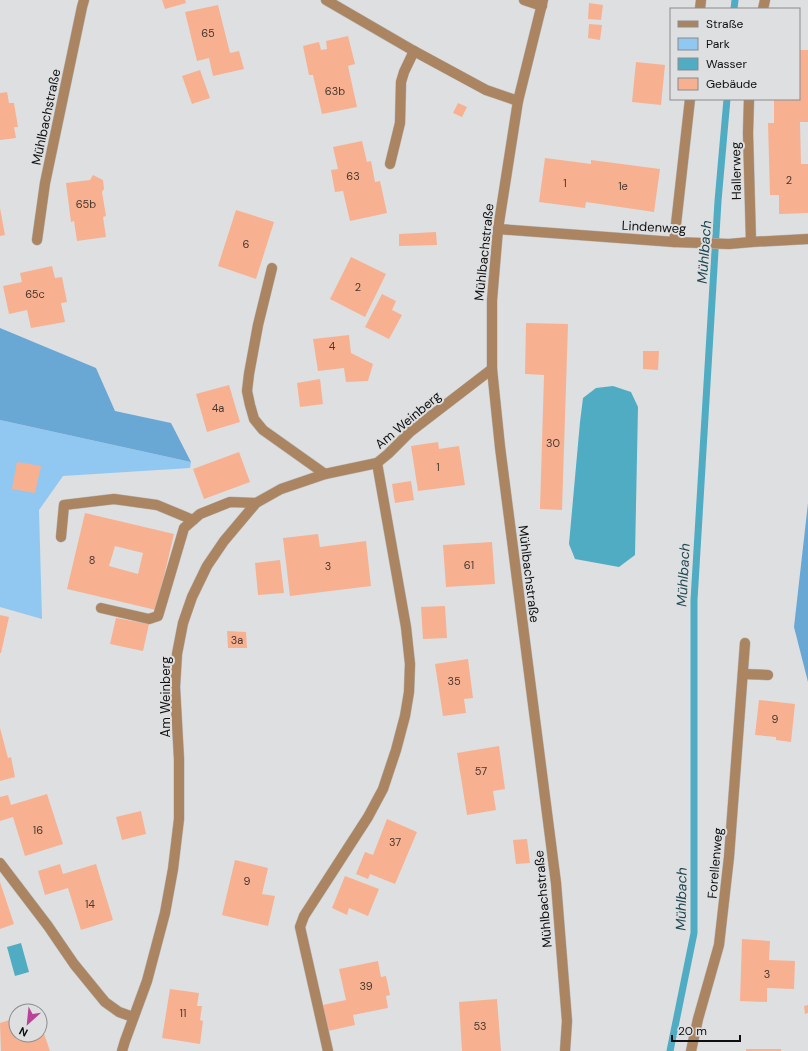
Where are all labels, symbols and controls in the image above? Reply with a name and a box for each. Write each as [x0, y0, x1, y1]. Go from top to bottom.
legend [670, 8, 800, 100]
text: Straße [706, 16, 743, 32]
house number: 65 [201, 26, 215, 40]
text: Park [706, 36, 730, 52]
text: Wasser [706, 56, 747, 72]
street label: Mühlbachstraße [28, 67, 64, 167]
text: Gebäude [706, 76, 757, 92]
house number: 63b [325, 84, 345, 98]
street label: Hallerweg [727, 142, 745, 200]
house number: 63 [346, 169, 360, 183]
house number: 2 [786, 173, 792, 187]
house number: 1 [563, 176, 567, 190]
house number: 1e [618, 179, 628, 193]
house number: 65b [76, 197, 96, 211]
street label: Mühlbachstraße [470, 202, 498, 302]
street label: Lindenweg [621, 217, 687, 237]
water label: Mühlbach [693, 220, 715, 284]
house number: 6 [243, 237, 250, 251]
house number: 2 [355, 280, 361, 294]
house number: 65c [25, 287, 45, 301]
house number: 4 [329, 339, 336, 353]
street label: Am Weinberg [372, 387, 444, 453]
house number: 4a [212, 401, 224, 415]
house number: 30 [546, 436, 560, 450]
house number: 1 [436, 460, 440, 474]
street label: Mühlbachstraße [515, 524, 543, 624]
water label: Mühlbach [672, 543, 694, 607]
house number: 8 [89, 553, 95, 567]
house number: 61 [464, 558, 474, 572]
house number: 3 [325, 559, 331, 573]
house number: 3a [231, 633, 243, 647]
street label: Am Weinberg [157, 657, 174, 738]
house number: 35 [447, 674, 461, 688]
house number: 9 [772, 712, 779, 726]
house number: 57 [475, 764, 487, 778]
house number: 16 [33, 823, 43, 837]
street label: Forellenweg [703, 827, 727, 899]
house number: 37 [389, 835, 401, 849]
street label: Mühlbachstraße [530, 850, 556, 948]
water label: Mühlbach [671, 867, 691, 931]
house number: 9 [244, 874, 251, 888]
house number: 14 [85, 897, 95, 911]
house number: 3 [764, 967, 770, 981]
house number: 39 [359, 979, 373, 993]
north arrow [8, 1003, 48, 1043]
house number: 11 [180, 1006, 186, 1020]
scale bar [672, 1017, 740, 1043]
house number: 53 [473, 1019, 487, 1033]
text: 20 m [678, 1023, 707, 1039]
text: N [17, 1024, 30, 1040]

